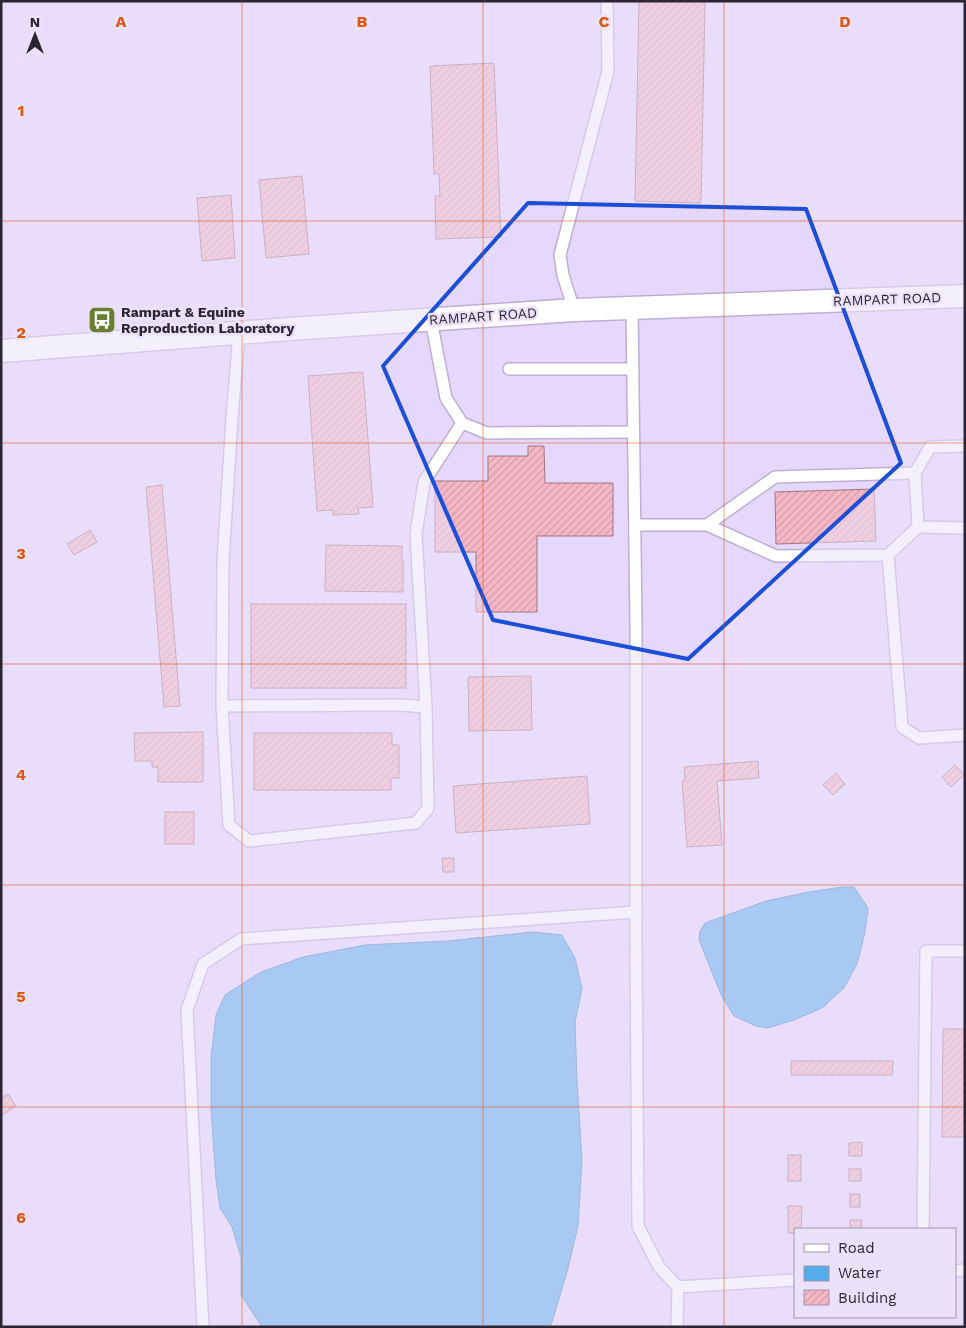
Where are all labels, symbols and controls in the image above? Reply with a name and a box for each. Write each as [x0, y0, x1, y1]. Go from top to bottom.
north arrow [10, 10, 60, 60]
text: A [116, 12, 127, 31]
text: B [357, 12, 368, 31]
text: C [599, 12, 610, 31]
text: D [839, 12, 851, 31]
text: N [30, 14, 40, 30]
text: 1 [18, 101, 24, 120]
street label: RAMPART ROAD [833, 289, 941, 309]
place label: Rampart & Equine Reproduction Laboratory [121, 304, 294, 336]
street label: RAMPART ROAD [428, 304, 538, 328]
bus stop icon: Rampart & Equine Reproduction Laboratory [87, 305, 117, 335]
text: 2 [16, 323, 26, 342]
text: 3 [16, 544, 26, 563]
text: 4 [16, 765, 26, 784]
text: 5 [16, 987, 26, 1006]
text: 6 [16, 1208, 26, 1227]
legend [794, 1228, 956, 1318]
text: Road [838, 1239, 875, 1257]
text: Water [838, 1264, 881, 1282]
text: Building [838, 1289, 896, 1307]

